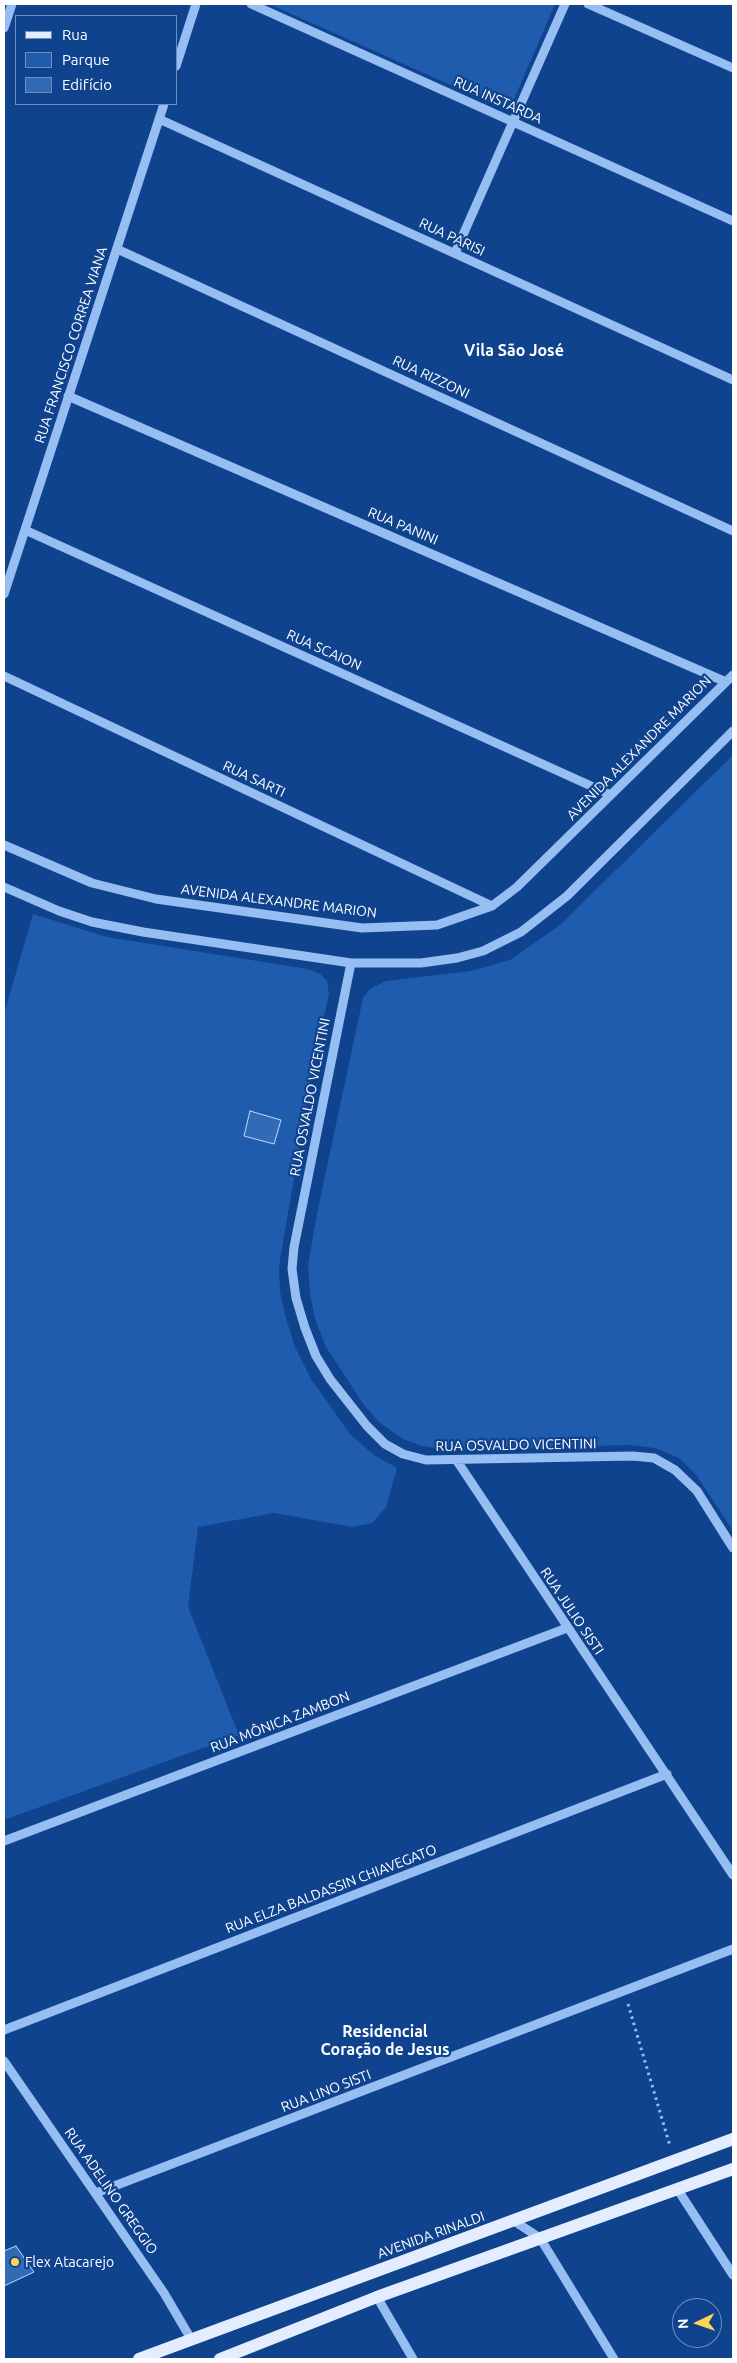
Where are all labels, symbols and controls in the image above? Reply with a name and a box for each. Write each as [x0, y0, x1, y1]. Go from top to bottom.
legend [15, 15, 178, 105]
text: Rua [62, 26, 88, 43]
text: Parque [62, 51, 110, 68]
street label: RUA INSTARDA [451, 73, 545, 127]
text: Edifício [62, 76, 112, 93]
street label: RUA PARISI [416, 214, 488, 260]
street label: RUA FRANCISCO CORREA VIANA [31, 244, 111, 446]
district label: Vila São José [464, 341, 564, 361]
street label: RUA RIZZONI [390, 352, 472, 402]
street label: RUA PANINI [365, 504, 441, 548]
street label: RUA SCAION [284, 626, 364, 674]
street label: AVENIDA ALEXANDRE MARION [563, 672, 715, 824]
street label: RUA SARTI [220, 757, 288, 801]
street label: AVENIDA ALEXANDRE MARION [180, 881, 378, 921]
street label: RUA OSVALDO VICENTINI [286, 1016, 334, 1178]
street label: RUA OSVALDO VICENTINI [435, 1435, 597, 1455]
street label: RUA JULIO SISTI [537, 1564, 607, 1658]
street label: RUA MÔNICA ZAMBON [208, 1688, 352, 1756]
street label: RUA ELZA BALDASSIN CHIAVEGATO [223, 1841, 439, 1937]
district label: Residencial Coração de Jesus [320, 2022, 450, 2060]
street label: RUA LINO SISTI [279, 2066, 373, 2116]
street label: RUA ADELINO GREGGIO [61, 2124, 161, 2258]
street label: AVENIDA RINALDI [375, 2208, 487, 2262]
place label: Flex Atacarejo [25, 2254, 114, 2270]
marker: Flex Atacarejo [9, 2256, 21, 2268]
north arrow [672, 2298, 722, 2348]
text: N [675, 2318, 691, 2329]

